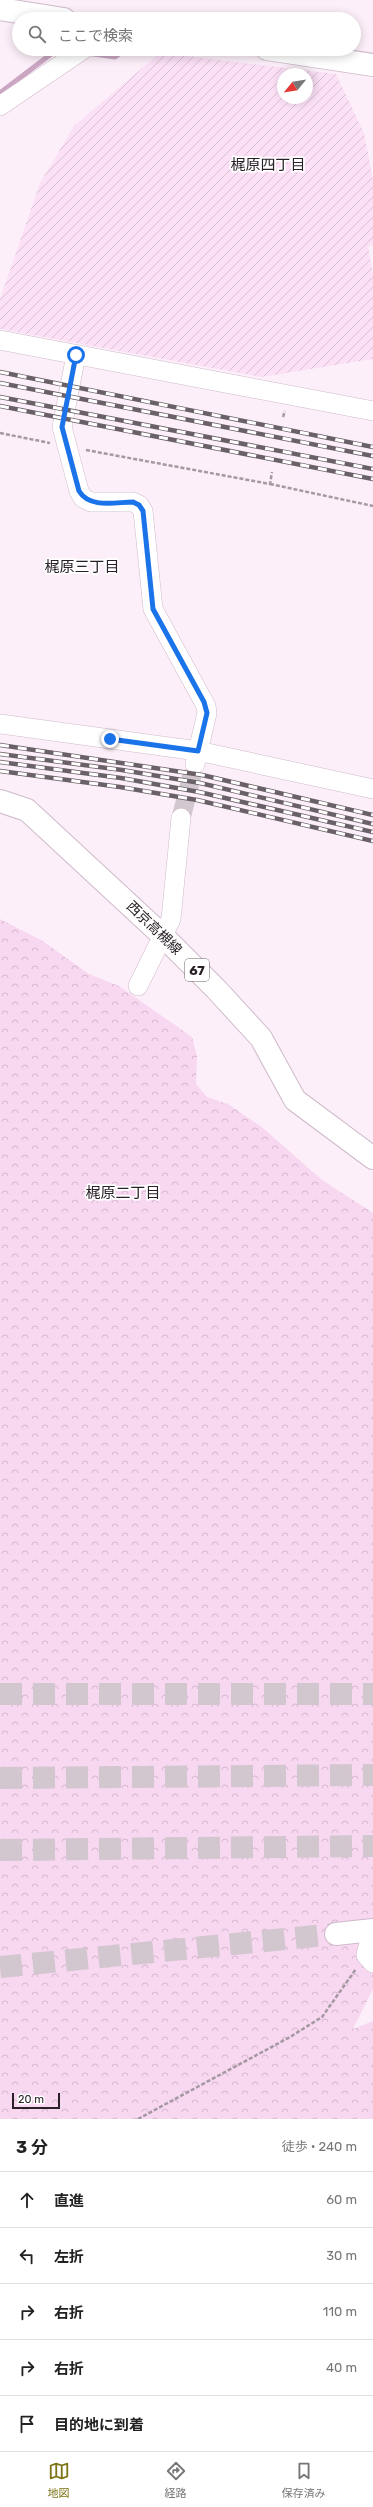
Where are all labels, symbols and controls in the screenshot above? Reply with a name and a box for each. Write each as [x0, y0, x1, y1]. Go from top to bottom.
search box [12, 12, 361, 56]
icon: search [26, 23, 48, 45]
text: ここで検索 [58, 27, 133, 45]
north arrow [277, 68, 313, 104]
district label: 梶原四丁目 [230, 156, 306, 174]
route start [67, 346, 85, 364]
district label: 梶原三丁目 [44, 558, 120, 576]
route end [101, 730, 119, 748]
street label: 西京高槻線 [123, 898, 185, 958]
road number: 67 [185, 959, 209, 981]
district label: 梶原二丁目 [85, 1184, 161, 1202]
scale bar [12, 2091, 60, 2110]
text: 20 m [18, 2093, 44, 2106]
text: 3 分 [16, 2137, 48, 2157]
text: 徒歩 · 240 m [282, 2139, 357, 2154]
icon: ahead [16, 2189, 38, 2211]
text: 直進 [54, 2192, 84, 2210]
text: 60 m [326, 2192, 357, 2207]
icon: left [16, 2245, 38, 2267]
text: 左折 [54, 2248, 84, 2266]
text: 30 m [326, 2248, 357, 2263]
icon: right [16, 2301, 38, 2323]
text: 右折 [54, 2304, 84, 2322]
text: 110 m [323, 2304, 357, 2319]
icon: right [16, 2357, 38, 2379]
text: 右折 [54, 2360, 84, 2378]
text: 40 m [326, 2360, 357, 2375]
icon: arrive [16, 2413, 38, 2435]
text: 目的地に到着 [54, 2416, 144, 2434]
tab: 地図 [48, 2460, 70, 2500]
tab: 経路 [165, 2460, 187, 2500]
tab: 保存済み [282, 2460, 326, 2500]

